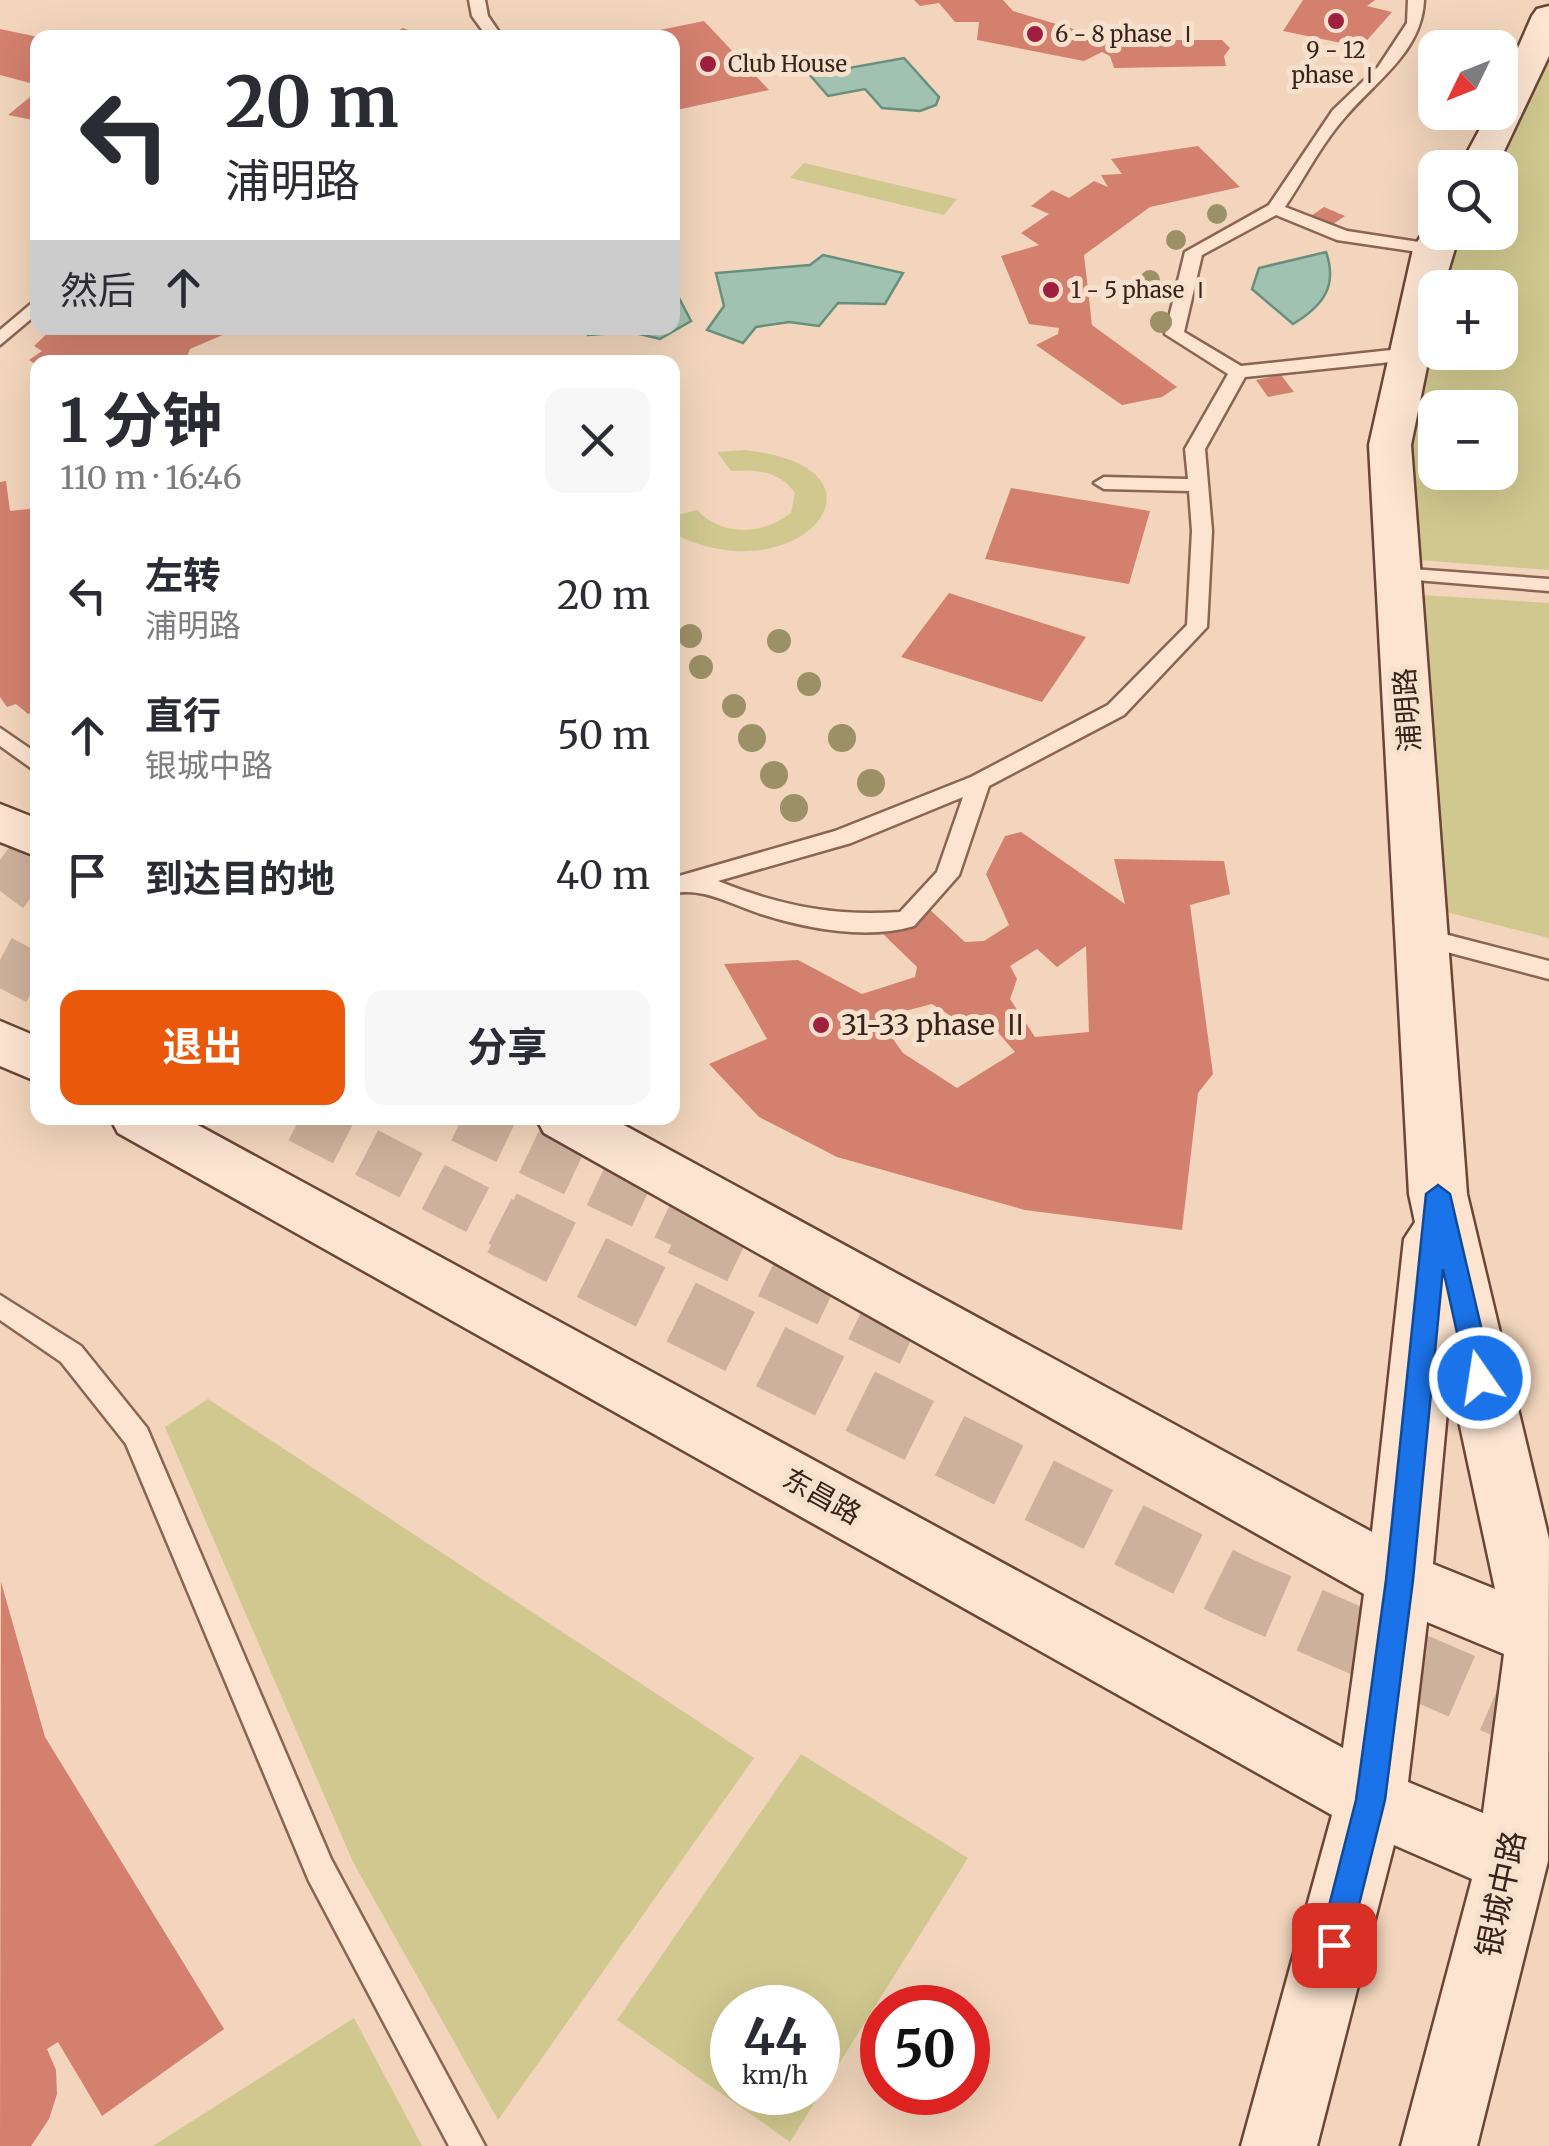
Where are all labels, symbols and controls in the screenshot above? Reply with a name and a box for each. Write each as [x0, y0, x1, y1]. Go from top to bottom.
marker: 9 - 12 phase Ⅰ [1325, 10, 1347, 32]
place label: 6 - 8 phase Ⅰ [1055, 20, 1199, 48]
marker: 6 - 8 phase Ⅰ [1024, 23, 1046, 45]
north arrow [1418, 30, 1518, 130]
map controls [1418, 30, 1518, 490]
place label: 9 - 12 phase Ⅰ [1291, 36, 1381, 89]
place label: Club House [728, 50, 847, 78]
marker: Club House [697, 53, 719, 75]
text: 20 m [225, 58, 399, 146]
icon: left [60, 70, 190, 200]
button: search [1418, 150, 1518, 250]
text: 浦明路 [225, 153, 360, 209]
icon: ahead [156, 260, 211, 315]
text: 然后 [60, 267, 136, 314]
button: + [1418, 270, 1518, 370]
place label: 1 - 5 phase Ⅰ [1071, 276, 1211, 304]
marker: 1 - 5 phase Ⅰ [1040, 279, 1062, 301]
text: 1 分钟 [60, 383, 222, 458]
button: close [545, 388, 650, 493]
button: − [1418, 390, 1518, 490]
text: 110 m · 16:46 [60, 458, 242, 498]
text: 左转 [145, 552, 221, 599]
icon: left [60, 568, 115, 623]
text: 20 m [557, 572, 650, 619]
text: 浦明路 [145, 606, 241, 646]
street label: 浦明路 [1386, 667, 1428, 753]
text: 直行 [145, 692, 221, 739]
icon: ahead [60, 708, 115, 763]
text: 50 m [557, 712, 650, 759]
text: 银城中路 [145, 746, 273, 786]
icon: arrive [60, 848, 115, 903]
text: 40 m [556, 852, 650, 899]
text: 到达目的地 [145, 855, 335, 902]
button: 退出 [60, 990, 345, 1105]
button: 分享 [365, 990, 650, 1105]
place label: 31-33 phase Ⅱ [841, 1007, 1030, 1043]
marker: 31-33 phase Ⅱ [810, 1014, 832, 1036]
position arrow [1428, 1326, 1532, 1430]
street label: 东昌路 [777, 1460, 867, 1532]
street label: 银城中路 [1468, 1827, 1534, 1961]
pin [1292, 1903, 1377, 1988]
icon: arrive [1307, 1918, 1362, 1973]
speed limit sign: 50 [860, 1985, 990, 2115]
text: 44 [743, 2006, 807, 2069]
text: km/h [742, 2059, 808, 2091]

